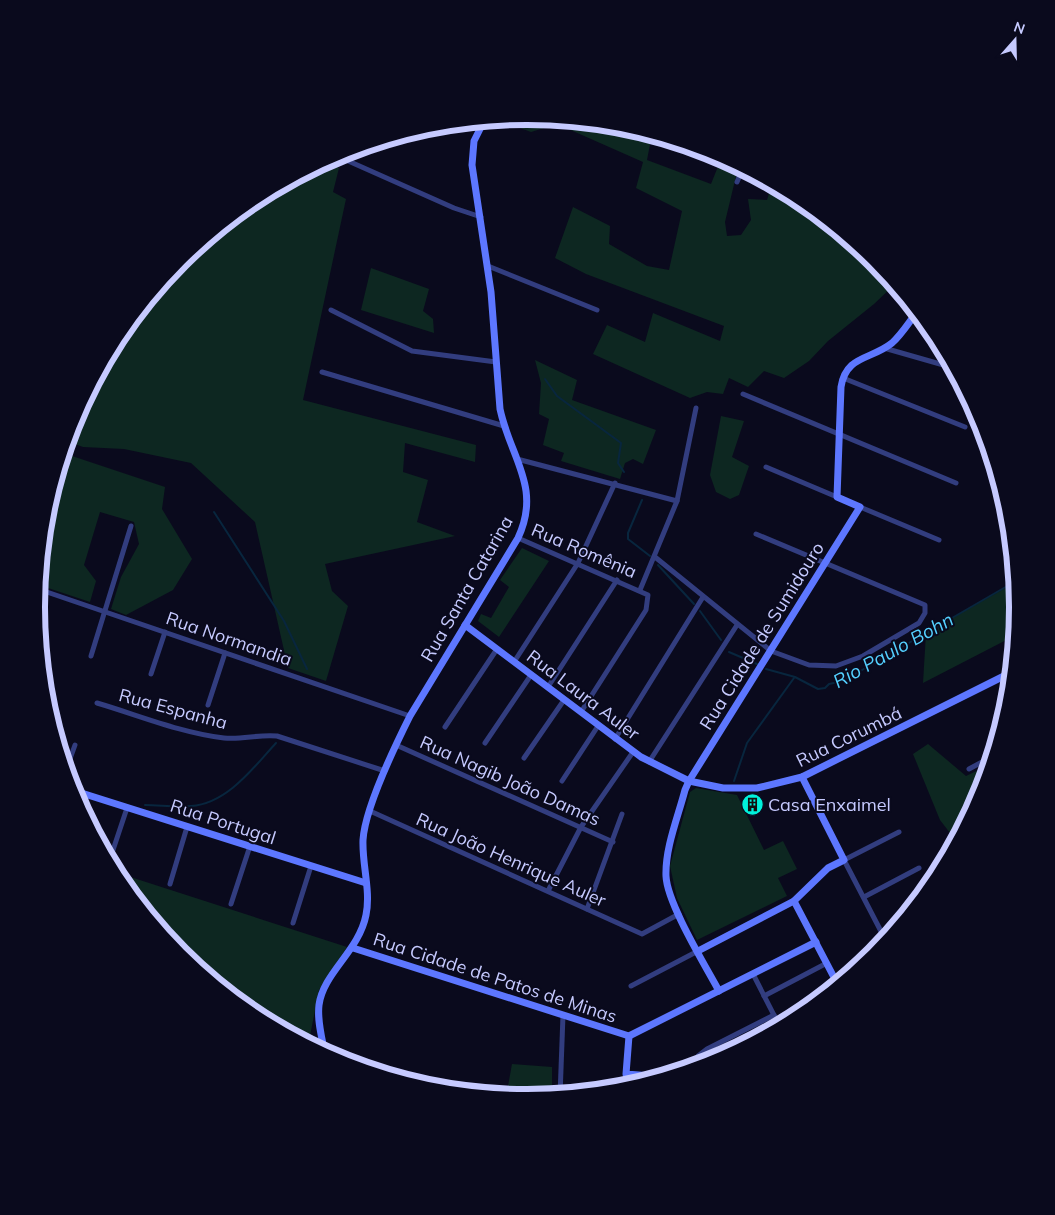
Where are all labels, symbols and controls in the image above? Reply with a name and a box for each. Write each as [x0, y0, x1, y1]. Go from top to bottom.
north arrow [990, 15, 1040, 65]
text: N [1011, 18, 1027, 38]
street label: Rua Santa Catarina [415, 512, 518, 666]
street label: Rua Romênia [528, 518, 640, 583]
street label: Rua Cidade de Sumidouro [694, 538, 829, 734]
street label: Rua Normandia [163, 606, 295, 671]
water label: Rio Paulo Bohn [829, 607, 957, 693]
street label: Rua Laura Auler [522, 645, 645, 745]
street label: Rua Espanha [116, 683, 230, 734]
street label: Rua Corumbá [792, 701, 905, 772]
street label: Rua Nagib João Damas [416, 730, 604, 831]
building icon: Casa Enxaimel [740, 793, 764, 817]
place label: Casa Enxaimel [768, 793, 891, 816]
street label: Rua Portugal [167, 794, 279, 849]
street label: Rua João Henrique Auler [413, 807, 610, 912]
street label: Rua Cidade de Patos de Minas [371, 927, 620, 1028]

